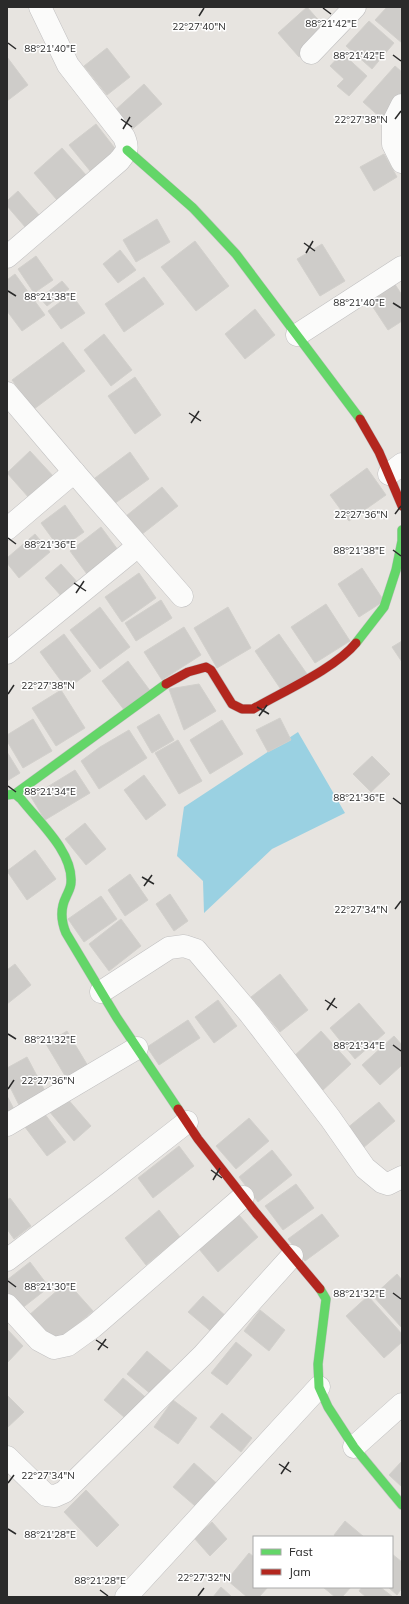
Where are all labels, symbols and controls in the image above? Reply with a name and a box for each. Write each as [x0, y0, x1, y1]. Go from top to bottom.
text: 88°21'42"E [305, 17, 357, 30]
text: 22°27'40"N [172, 20, 226, 33]
text: 88°21'40"E [24, 42, 76, 55]
text: 88°21'42"E [333, 49, 385, 62]
text: 22°27'38"N [334, 113, 388, 126]
text: 88°21'38"E [24, 290, 76, 303]
text: 88°21'40"E [333, 296, 385, 309]
text: 22°27'36"N [334, 508, 388, 521]
text: 88°21'36"E [24, 538, 76, 551]
text: 88°21'38"E [333, 544, 385, 557]
text: 22°27'38"N [21, 679, 75, 692]
text: 88°21'34"E [24, 785, 76, 798]
text: 88°21'36"E [333, 791, 385, 804]
text: 22°27'34"N [334, 903, 388, 916]
text: 88°21'32"E [24, 1033, 76, 1046]
text: 88°21'34"E [333, 1039, 385, 1052]
text: 22°27'36"N [21, 1074, 75, 1087]
text: 88°21'30"E [24, 1280, 76, 1293]
text: 88°21'32"E [333, 1287, 385, 1300]
text: 22°27'34"N [21, 1469, 75, 1482]
text: 88°21'28"E [24, 1528, 76, 1541]
legend [253, 1536, 393, 1588]
text: Fast [289, 1544, 313, 1559]
text: Jam [289, 1564, 311, 1579]
text: 22°27'32"N [177, 1571, 231, 1584]
text: 88°21'28"E [74, 1574, 126, 1587]

